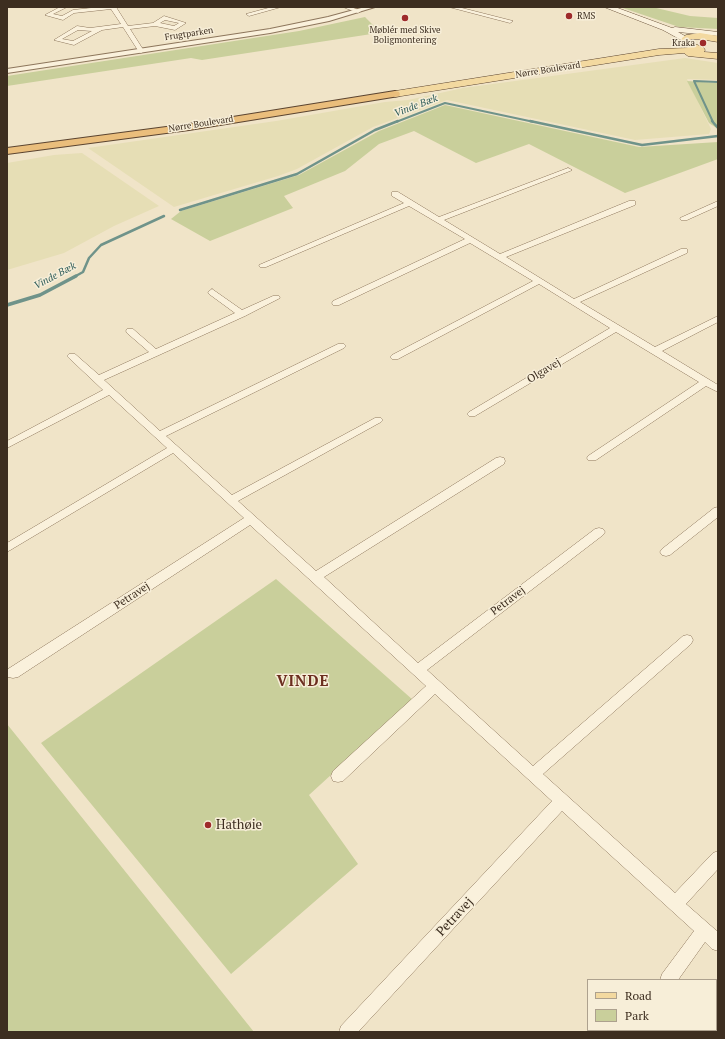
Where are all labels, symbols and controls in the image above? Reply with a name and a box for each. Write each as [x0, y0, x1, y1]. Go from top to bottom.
marker: RMS [564, 11, 574, 21]
place label: RMS [577, 11, 595, 21]
marker: Møblér med Skive Boligmontering [400, 13, 410, 23]
street label: Frugtparken [164, 25, 214, 43]
place label: Møblér med Skive Boligmontering [369, 25, 441, 46]
place label: Kraka [672, 38, 695, 48]
marker: Kraka [698, 38, 708, 48]
street label: Nørre Boulevard [515, 60, 581, 80]
water label: Vinde Bæk [393, 92, 439, 120]
street label: Nørre Boulevard [168, 114, 234, 134]
water label: Vinde Bæk [32, 260, 78, 292]
street label: Olgavej [525, 356, 563, 386]
street label: Petravej [112, 580, 152, 612]
street label: Petravej [488, 584, 528, 618]
district label: VINDE [276, 673, 330, 691]
place label: Hathøie [216, 817, 262, 833]
marker: Hathøie [203, 820, 213, 830]
street label: Petravej [433, 895, 477, 939]
legend [587, 979, 717, 1031]
text: Road [625, 988, 652, 1003]
text: Park [625, 1008, 649, 1023]

